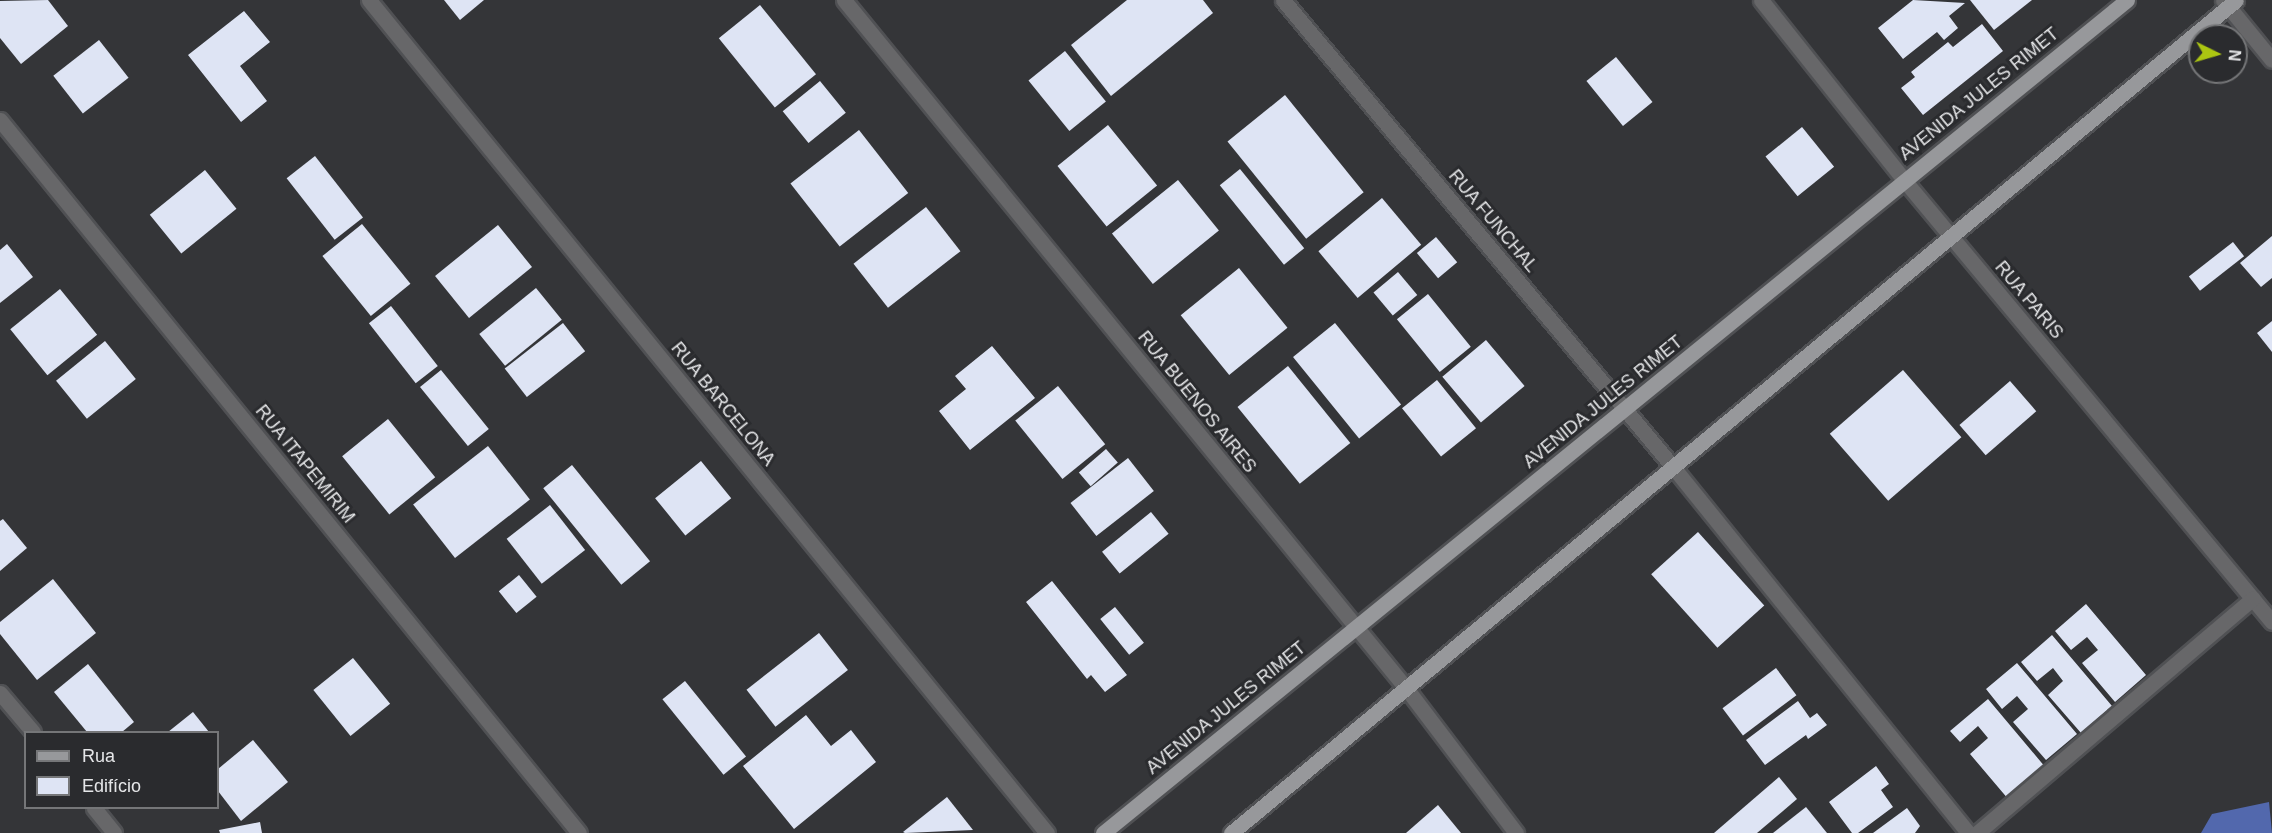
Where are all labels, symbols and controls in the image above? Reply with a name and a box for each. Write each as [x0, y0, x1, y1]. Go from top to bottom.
street label: AVENIDA JULES RIMET [1895, 23, 2063, 165]
north arrow [2188, 24, 2248, 84]
text: N [2225, 49, 2243, 62]
street label: RUA FUNCHAL [1444, 165, 1542, 277]
street label: RUA PARIS [1990, 256, 2068, 344]
street label: RUA BUENOS AIRES [1133, 326, 1261, 478]
street label: AVENIDA JULES RIMET [1519, 331, 1687, 473]
street label: RUA BARCELONA [666, 337, 780, 471]
street label: RUA ITAPEMIRIM [250, 400, 360, 528]
street label: AVENIDA JULES RIMET [1142, 637, 1310, 779]
legend [24, 731, 219, 809]
text: Rua [82, 746, 115, 766]
text: Edifício [82, 776, 141, 796]

